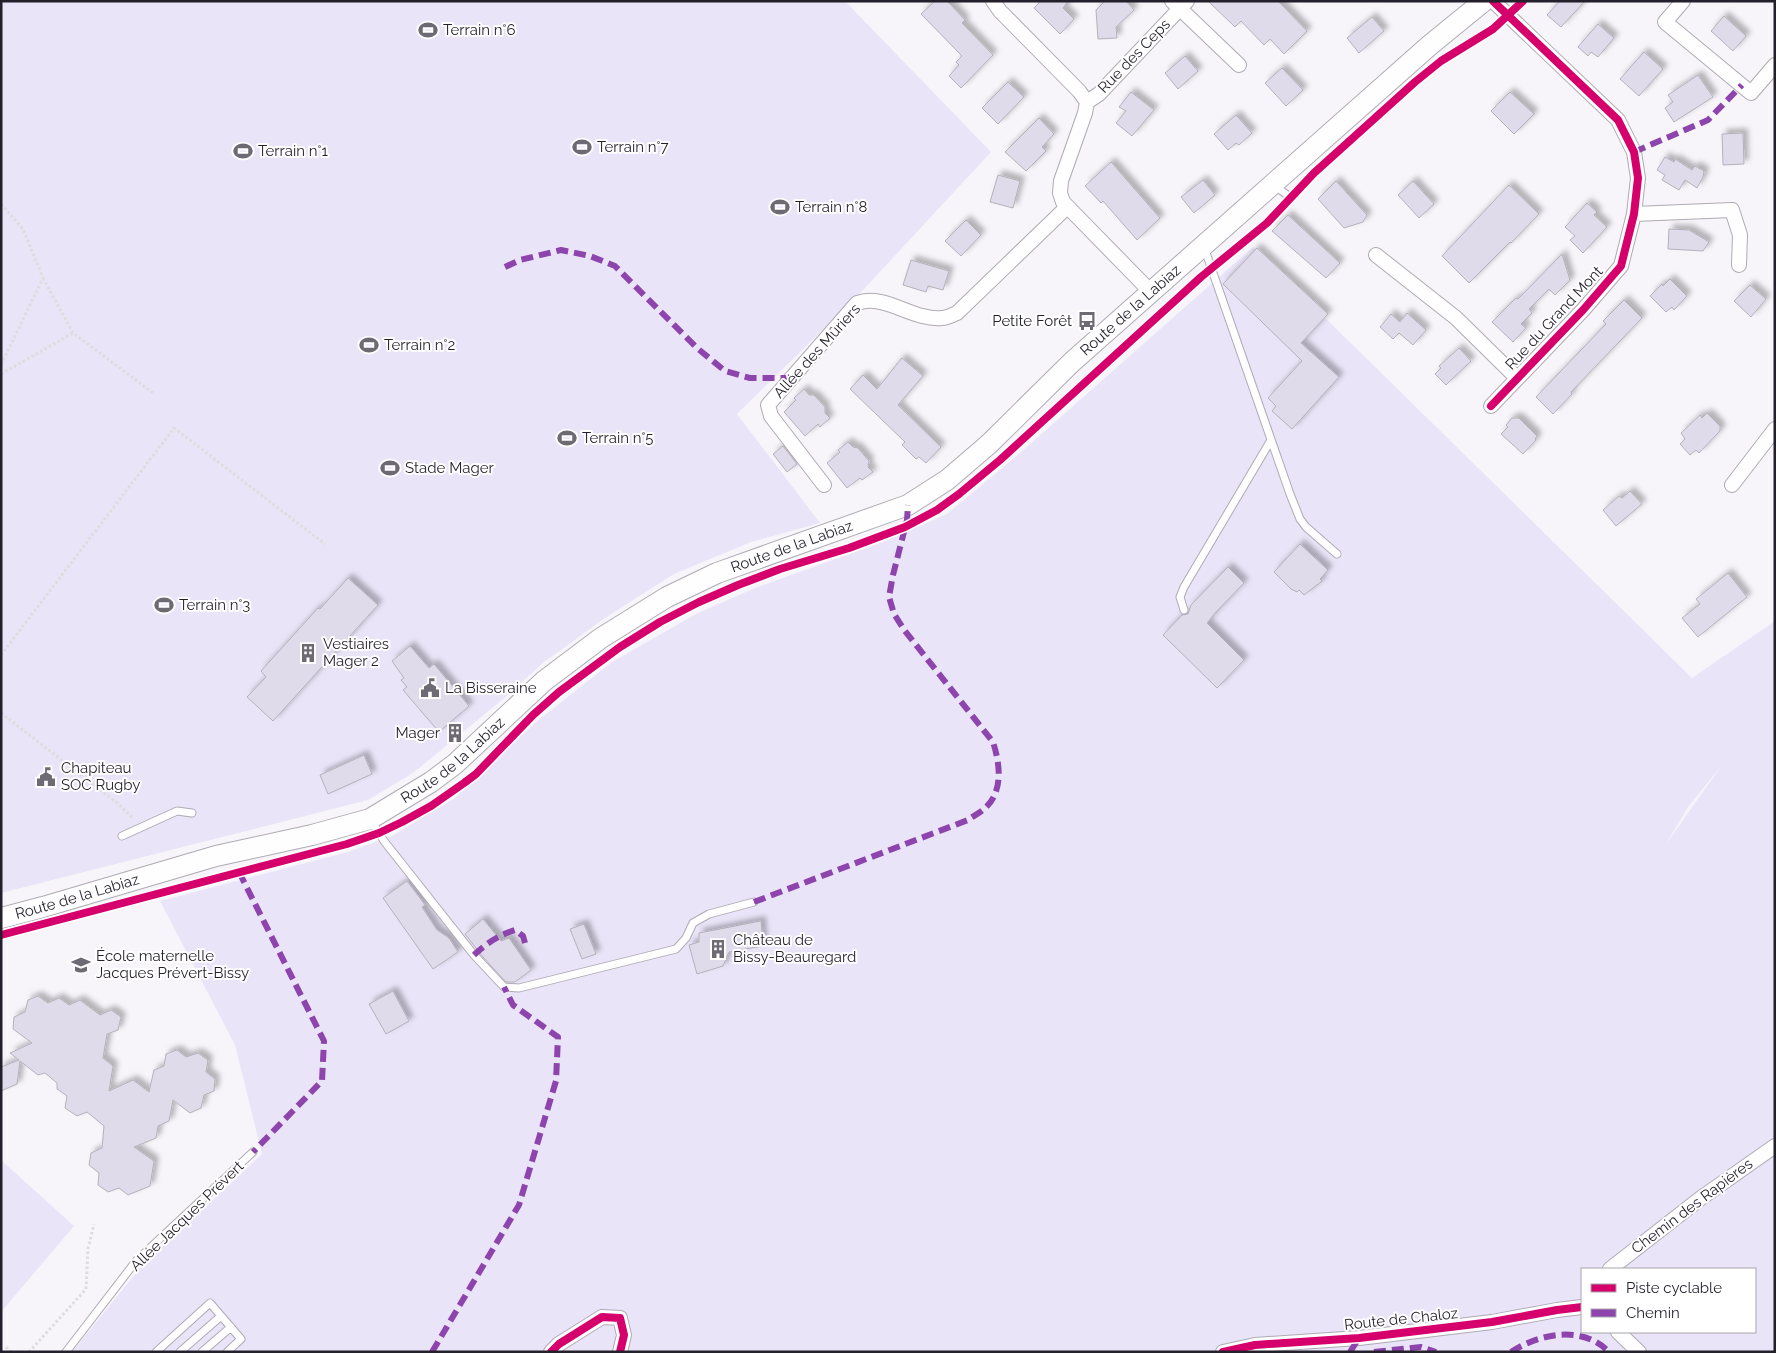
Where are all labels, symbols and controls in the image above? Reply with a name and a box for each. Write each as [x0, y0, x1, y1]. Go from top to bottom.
street label: Rue des Ceps [1094, 15, 1174, 97]
sports icon: Terrain n°6 [417, 19, 439, 41]
place label: Terrain n°6 [443, 21, 516, 39]
sports icon: Terrain n°7 [571, 136, 593, 158]
place label: Terrain n°7 [597, 138, 669, 156]
sports icon: Terrain n°1 [232, 140, 254, 162]
place label: Terrain n°1 [258, 142, 328, 160]
sports icon: Terrain n°8 [769, 196, 791, 218]
place label: Terrain n°8 [795, 198, 868, 216]
street label: Route de la Labiaz [1077, 261, 1184, 359]
street label: Rue du Grand Mont [1501, 263, 1607, 373]
street label: Allée des Mûriers [770, 300, 864, 402]
bus stop icon: Petite Forêt [1076, 310, 1098, 332]
place label: Petite Forêt [992, 312, 1072, 330]
sports icon: Terrain n°2 [358, 334, 380, 356]
place label: Terrain n°2 [384, 336, 455, 354]
sports icon: Terrain n°5 [556, 427, 578, 449]
place label: Terrain n°5 [582, 429, 653, 447]
sports icon: Stade Mager [379, 457, 401, 479]
place label: Stade Mager [405, 459, 494, 477]
street label: Route de la Labiaz [728, 516, 855, 576]
sports icon: Terrain n°3 [153, 594, 175, 616]
place label: Terrain n°3 [179, 596, 250, 614]
place label: Vestiaires Mager 2 [323, 635, 389, 670]
building icon: Vestiaires Mager 2 [297, 642, 319, 664]
public building icon: La Bisseraine [419, 677, 441, 699]
place label: La Bisseraine [445, 679, 537, 697]
street label: Route de la Labiaz [398, 713, 508, 807]
building icon: Mager [444, 722, 466, 744]
place label: Mager [395, 724, 441, 742]
place label: Chapiteau SOC Rugby [61, 759, 140, 794]
public building icon: Chapiteau SOC Rugby [35, 766, 57, 788]
street label: Route de la Labiaz [13, 870, 141, 923]
place label: Château de Bissy-Beauregard [733, 931, 856, 966]
building icon: Château de Bissy-Beauregard [707, 938, 729, 960]
place label: École maternelle Jacques Prévert-Bissy [96, 947, 249, 982]
school or university icon: École maternelle Jacques Prévert-Bissy [70, 954, 92, 976]
street label: Chemin des Rapières [1628, 1155, 1756, 1257]
street label: Allée Jacques Prévert [127, 1157, 247, 1275]
legend [1581, 1268, 1756, 1333]
text: Piste cyclable [1626, 1279, 1722, 1297]
street label: Route de Chaloz [1343, 1304, 1459, 1334]
text: Chemin [1626, 1304, 1680, 1322]

